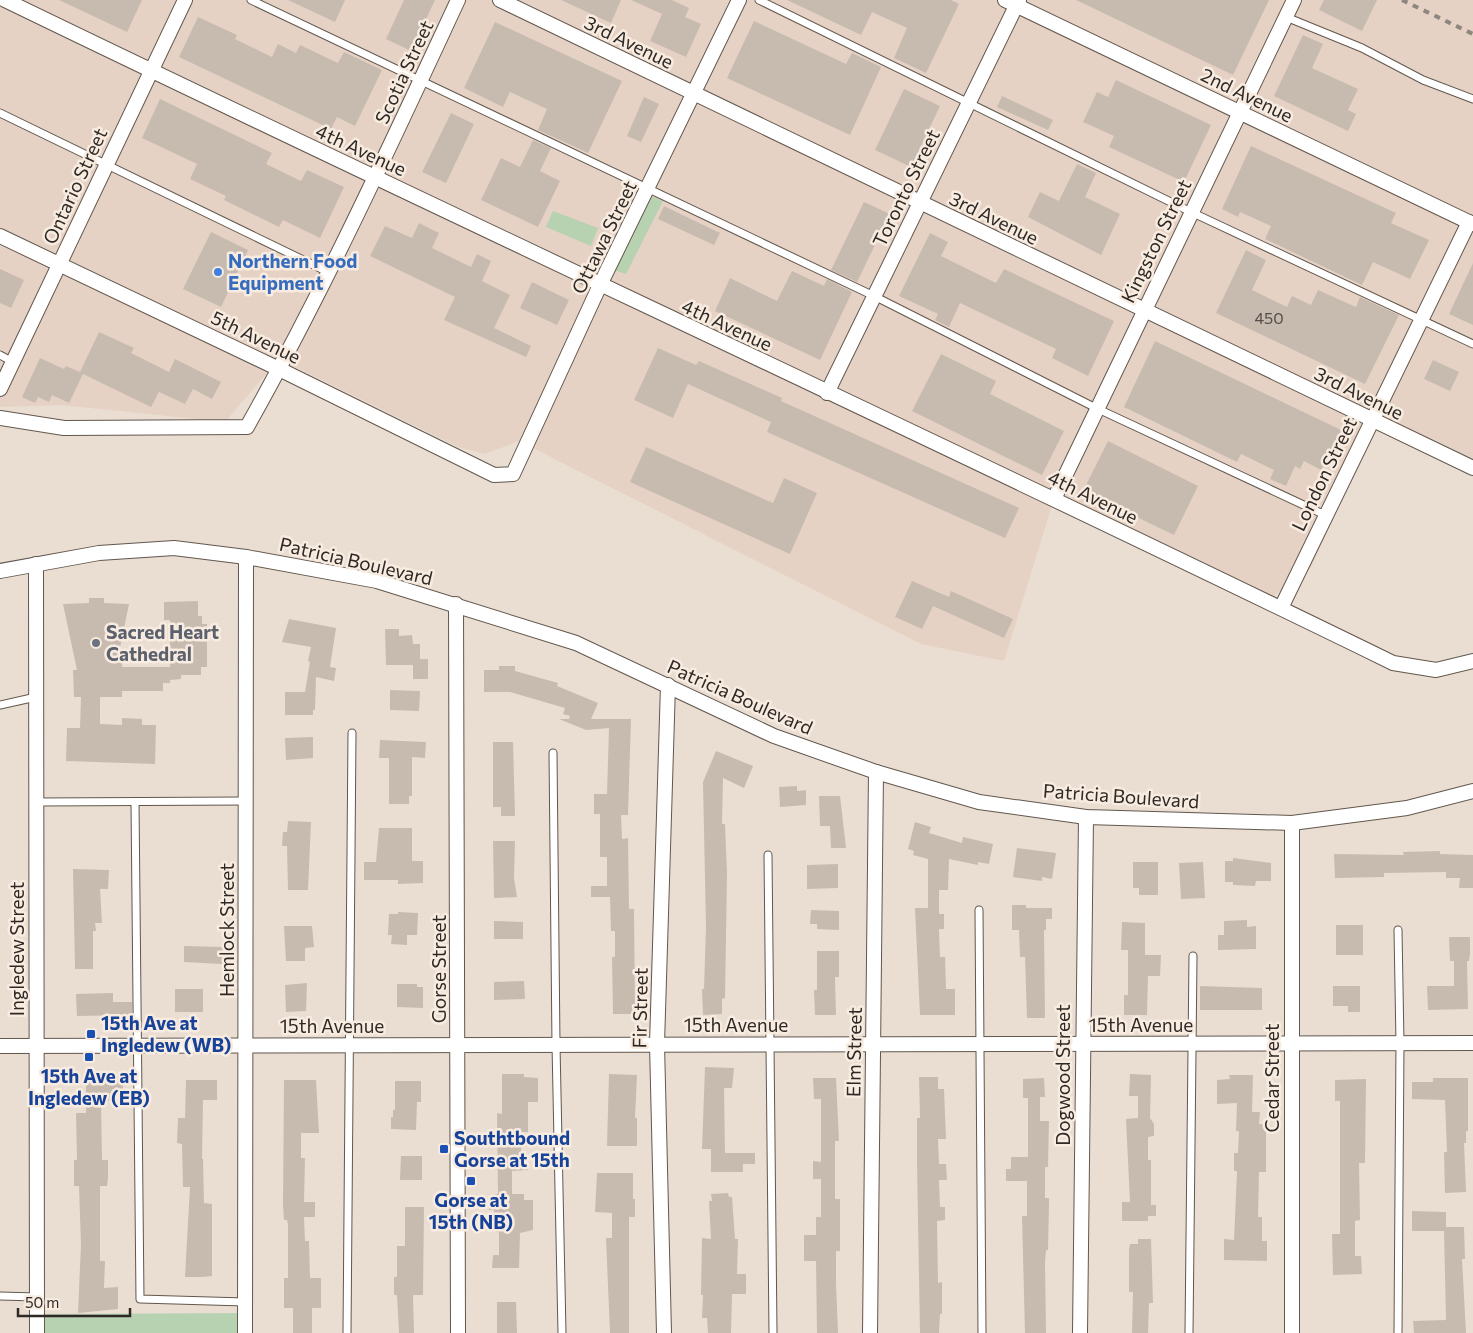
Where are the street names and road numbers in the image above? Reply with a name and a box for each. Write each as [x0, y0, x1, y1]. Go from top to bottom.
street label: 3rd Avenue [581, 10, 677, 73]
street label: Scotia Street [370, 16, 438, 127]
street label: 2nd Avenue [1198, 62, 1297, 127]
street label: 4th Avenue [312, 119, 410, 180]
street label: Ontario Street [38, 124, 112, 247]
street label: Toronto Street [867, 125, 944, 250]
street label: Kingston Street [1116, 175, 1195, 306]
street label: Ottawa Street [566, 176, 641, 297]
street label: 3rd Avenue [946, 186, 1042, 249]
street label: 4th Avenue [678, 294, 776, 355]
street label: 5th Avenue [208, 305, 305, 368]
street label: 3rd Avenue [1311, 361, 1407, 424]
street label: London Street [1286, 413, 1361, 534]
street label: 4th Avenue [1045, 465, 1142, 528]
street label: Patricia Boulevard [277, 532, 435, 589]
street label: Patricia Boulevard [664, 654, 816, 739]
street label: Patricia Boulevard [1042, 779, 1200, 812]
street label: Hemlock Street [215, 863, 238, 997]
street label: Ingledew Street [5, 881, 28, 1016]
street label: Gorse Street [427, 915, 450, 1023]
street label: Fir Street [627, 967, 652, 1049]
street label: Dogwood Street [1051, 1004, 1074, 1146]
street label: Elm Street [841, 1007, 866, 1097]
street label: 15th Avenue [684, 1013, 788, 1036]
street label: 15th Avenue [1089, 1013, 1193, 1036]
street label: 15th Avenue [280, 1014, 384, 1037]
street label: Cedar Street [1260, 1023, 1283, 1132]

